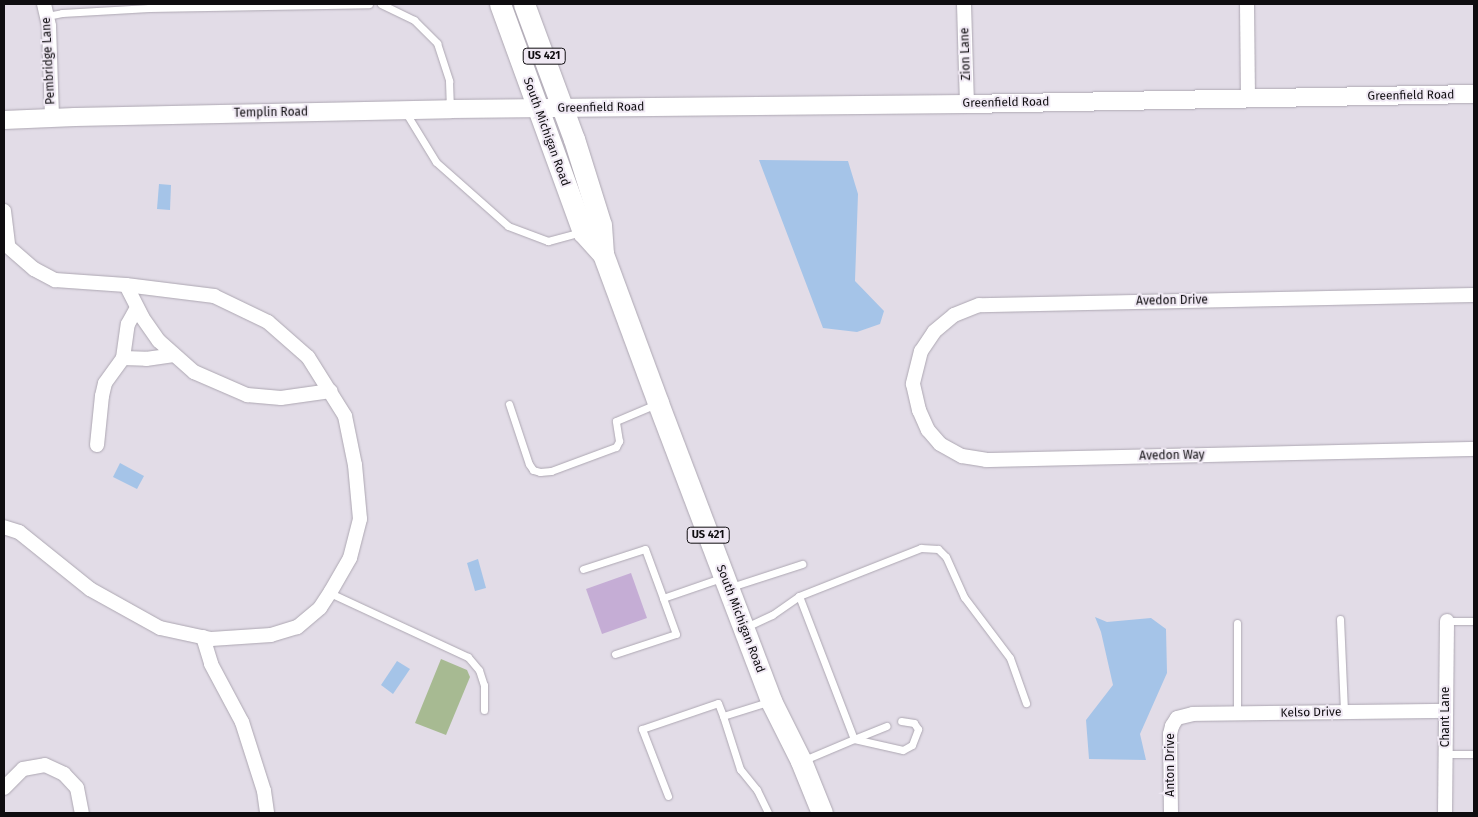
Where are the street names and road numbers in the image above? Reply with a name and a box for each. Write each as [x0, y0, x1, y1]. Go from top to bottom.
street label: Pembridge Lane [40, 17, 58, 105]
street label: Zion Lane [958, 27, 974, 81]
road number: US 421 [522, 48, 566, 64]
street label: South Michigan Road [520, 76, 572, 188]
street label: Greenfield Road [1367, 88, 1455, 104]
street label: Greenfield Road [962, 95, 1050, 111]
street label: Greenfield Road [557, 100, 645, 116]
street label: Templin Road [234, 105, 308, 121]
street label: Avedon Drive [1136, 293, 1208, 309]
street label: Avedon Way [1139, 448, 1205, 464]
road number: US 421 [686, 526, 730, 544]
street label: South Michigan Road [713, 563, 767, 675]
street label: Chant Lane [1439, 687, 1453, 747]
street label: Kelso Drive [1280, 705, 1342, 721]
street label: Anton Drive [1164, 733, 1178, 797]

